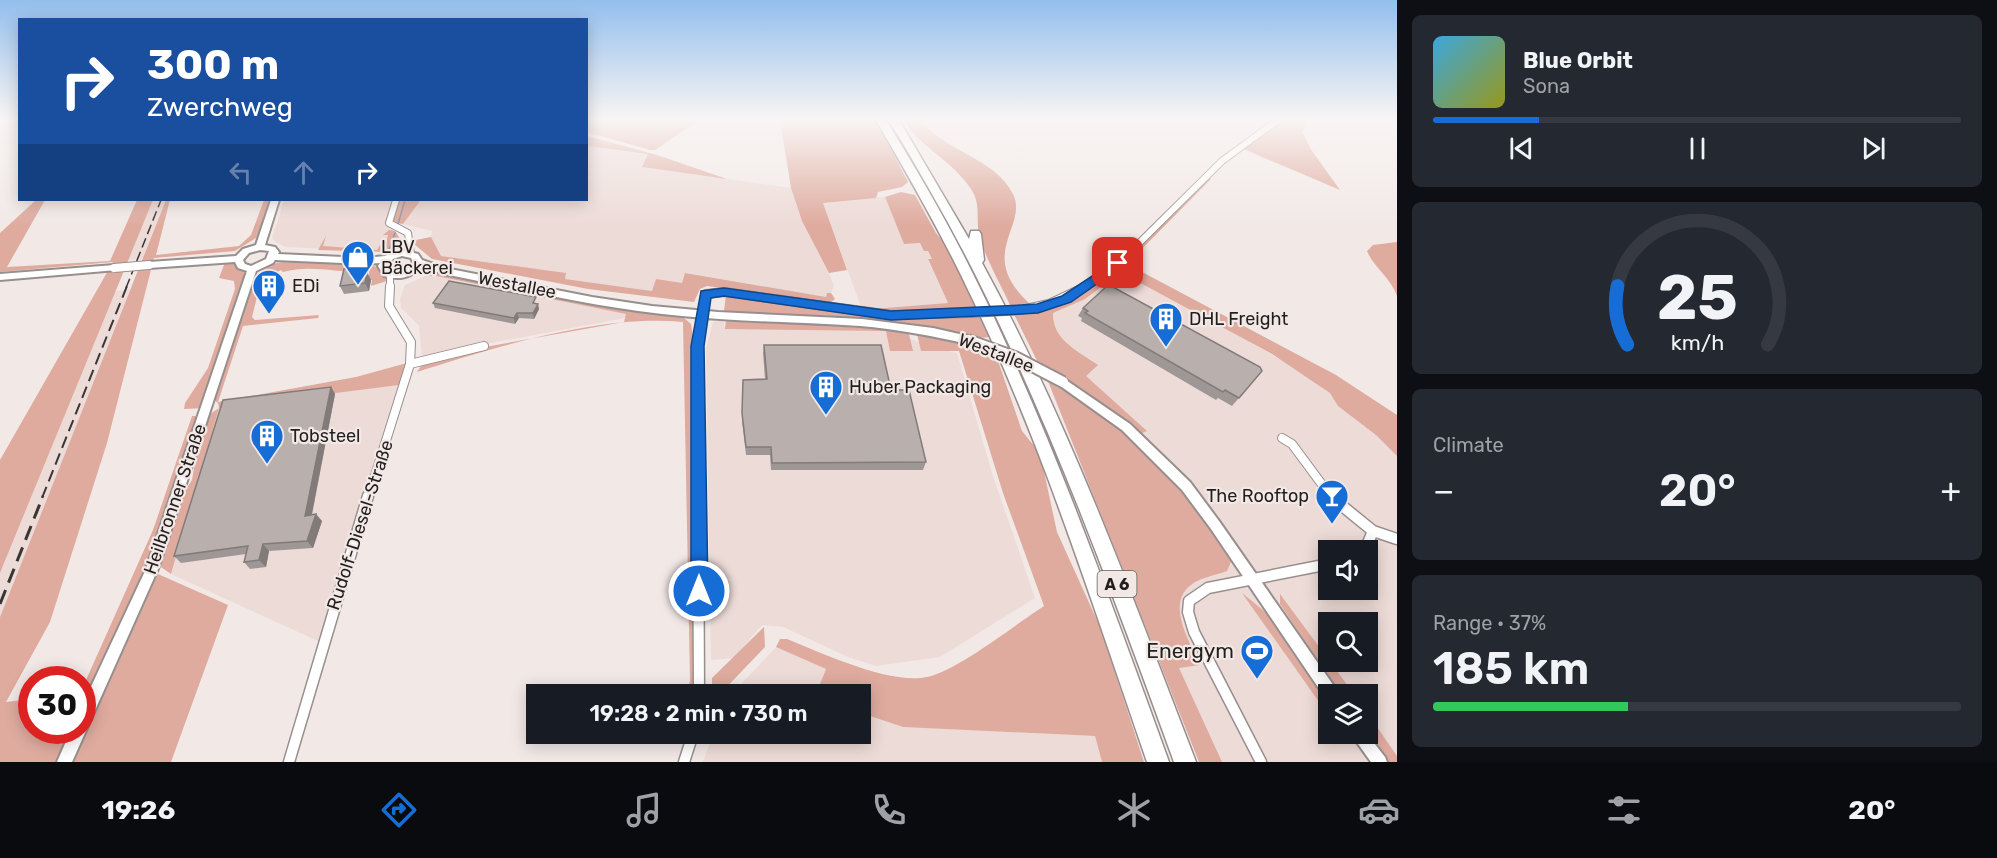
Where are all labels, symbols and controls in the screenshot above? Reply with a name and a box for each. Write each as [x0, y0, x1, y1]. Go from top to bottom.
text: 300 m [147, 40, 279, 90]
icon: right [48, 42, 126, 120]
text: Blue Orbit [1523, 47, 1633, 74]
text: Sona [1523, 74, 1570, 98]
text: Zwerchweg [147, 91, 293, 123]
icon: previous [1505, 132, 1538, 165]
icon: pause [1681, 132, 1714, 165]
icon: next [1857, 132, 1890, 165]
icon: left [224, 156, 257, 189]
icon: ahead [287, 156, 320, 189]
icon: right [350, 156, 383, 189]
place label: LBV Bäckerei [381, 236, 453, 279]
pin [1092, 237, 1143, 288]
shop icon: LBV Bäckerei [340, 239, 376, 286]
icon: arrive [1101, 246, 1134, 279]
text: 25 [1657, 261, 1737, 335]
street label: Westallee [476, 267, 558, 303]
building icon: EDi [251, 268, 287, 315]
place label: EDi [292, 275, 320, 297]
building icon: DHL Freight [1148, 301, 1184, 348]
place label: DHL Freight [1189, 308, 1288, 330]
street label: Westallee [955, 329, 1037, 377]
text: km/h [1670, 330, 1724, 355]
building icon: Huber Packaging [808, 369, 844, 416]
place label: Huber Packaging [849, 376, 991, 398]
building icon: Tobsteel [249, 418, 285, 465]
street label: Heilbronner Straße [139, 421, 211, 577]
place label: Tobsteel [290, 425, 360, 447]
text: Climate [1433, 433, 1504, 457]
street label: Rudolf-Diesel-Straße [322, 437, 398, 613]
text: 20° [1659, 464, 1736, 517]
text: − [1433, 471, 1454, 510]
text: + [1940, 471, 1961, 510]
bar icon: The Rooftop [1314, 478, 1350, 525]
place label: The Rooftop [1206, 485, 1309, 507]
map controls [1318, 540, 1378, 744]
button: sound [1318, 540, 1378, 600]
position arrow [667, 559, 731, 623]
road number: A 6 [1098, 571, 1136, 597]
text: Range · 37% [1433, 611, 1546, 635]
button: search [1318, 612, 1378, 672]
sports icon: Energym [1239, 633, 1275, 680]
place label: Energym [1146, 638, 1234, 663]
text: 185 km [1433, 642, 1589, 695]
speed limit sign: 30 [18, 666, 96, 744]
button: layers [1318, 684, 1378, 744]
text: 19:28 · 2 min · 730 m [590, 700, 807, 727]
icon: directions [378, 789, 420, 831]
icon: music [623, 789, 665, 831]
icon: phone [868, 789, 910, 831]
icon: climate [1113, 789, 1155, 831]
icon: car [1358, 789, 1400, 831]
icon: filters [1603, 789, 1645, 831]
text: 19:26 [102, 794, 175, 826]
text: 20° [1848, 794, 1895, 826]

